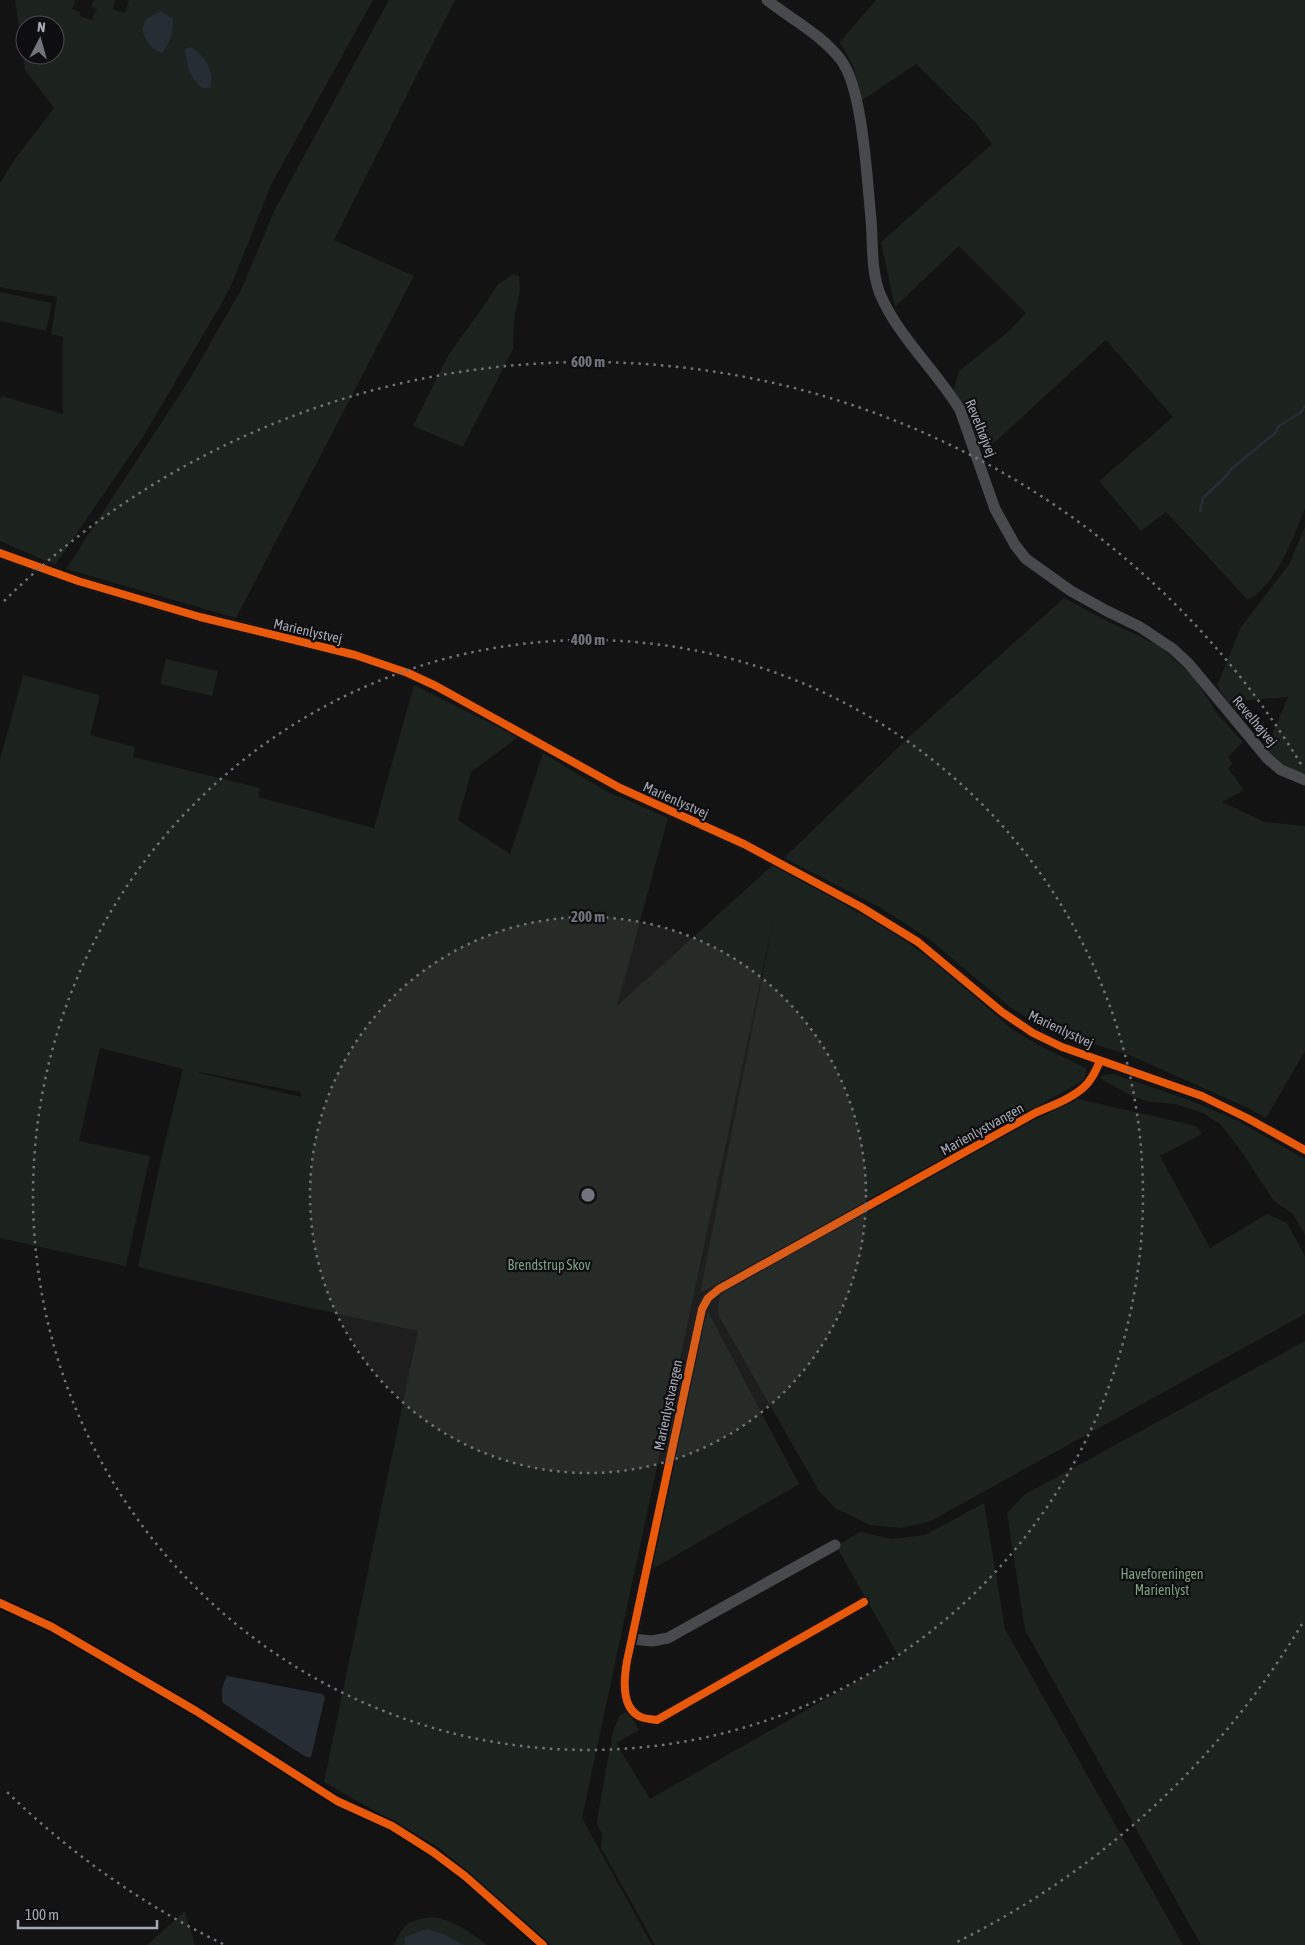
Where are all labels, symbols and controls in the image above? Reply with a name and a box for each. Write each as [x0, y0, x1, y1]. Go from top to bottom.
north arrow [15, 15, 65, 65]
text: N [36, 19, 46, 35]
text: 600 m [571, 353, 605, 370]
street label: Revelhøjvej [962, 397, 1000, 459]
street label: Marienlystvej [272, 615, 344, 647]
text: 400 m [570, 631, 605, 648]
street label: Revelhøjvej [1229, 693, 1281, 749]
street label: Marienlystvej [641, 778, 711, 822]
text: 200 m [571, 908, 605, 925]
street label: Marienlystvej [1026, 1007, 1096, 1051]
street label: Marienlystvangen [938, 1100, 1026, 1158]
centre of rings [579, 1186, 597, 1204]
park label: Brendstrup Skov [508, 1257, 591, 1273]
street label: Marienlystvangen [651, 1358, 685, 1452]
park label: Haveforeningen Marienlyst [1120, 1566, 1204, 1598]
scale bar [18, 1898, 156, 1930]
text: 100 m [25, 1906, 59, 1923]

